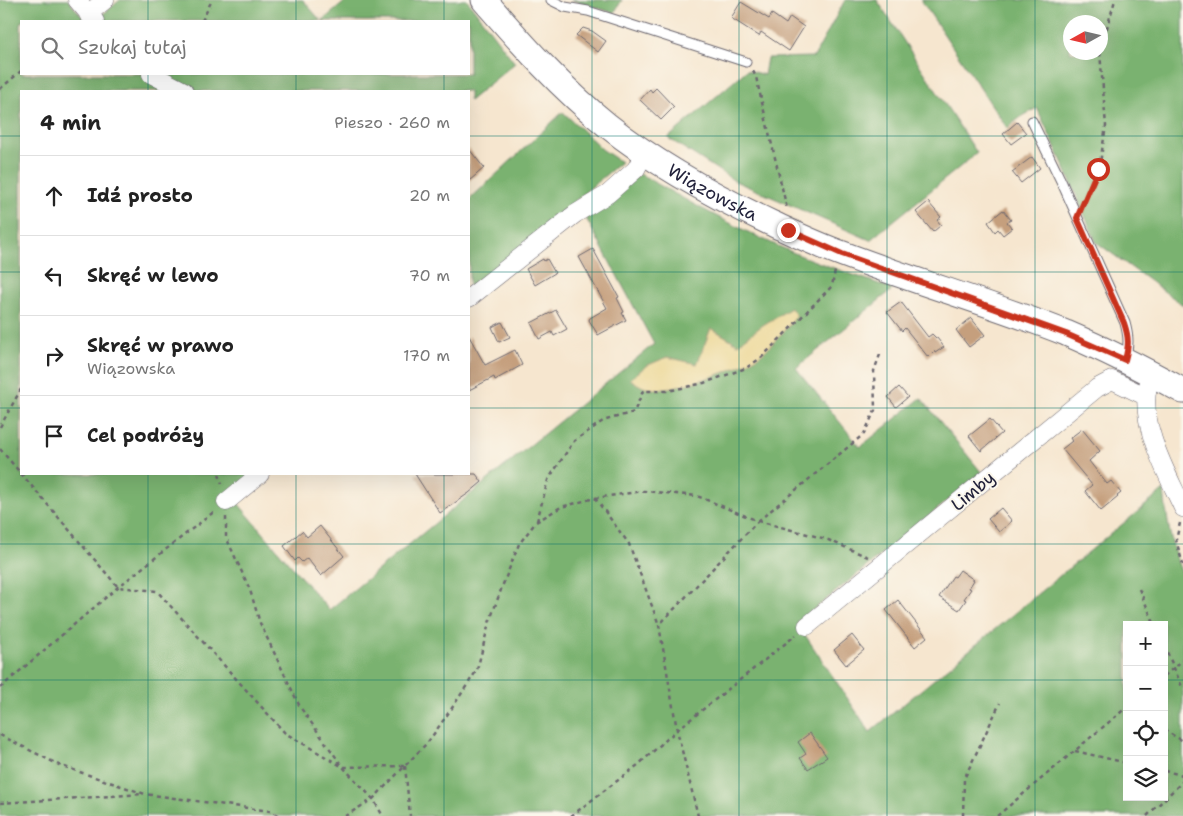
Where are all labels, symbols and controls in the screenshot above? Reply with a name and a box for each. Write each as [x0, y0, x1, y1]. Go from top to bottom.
north arrow [1063, 15, 1108, 60]
search box [20, 20, 470, 75]
icon: search [38, 34, 66, 62]
text: Szukaj tutaj [78, 35, 187, 60]
text: 4 min [40, 109, 101, 137]
text: Pieszo · 260 m [334, 112, 450, 133]
street label: Wiązowska [663, 158, 762, 227]
route start [1087, 158, 1110, 181]
icon: ahead [40, 182, 68, 210]
text: Idź prosto [87, 183, 193, 208]
text: 20 m [409, 185, 450, 206]
route end [777, 219, 800, 242]
icon: left [40, 262, 68, 290]
text: Skręć w lewo [87, 263, 219, 288]
text: 70 m [409, 265, 450, 286]
text: Skręć w prawo [87, 333, 234, 358]
icon: right [40, 342, 68, 370]
text: 170 m [403, 345, 450, 366]
text: Wiązowska [87, 358, 175, 379]
icon: arrive [40, 422, 68, 450]
text: Cel podróży [87, 423, 204, 448]
street label: Limby [946, 466, 1000, 516]
map controls [1123, 621, 1168, 801]
button: + [1123, 621, 1168, 666]
button: − [1123, 666, 1168, 711]
button: locate [1123, 711, 1168, 756]
button: layers [1123, 756, 1168, 801]

